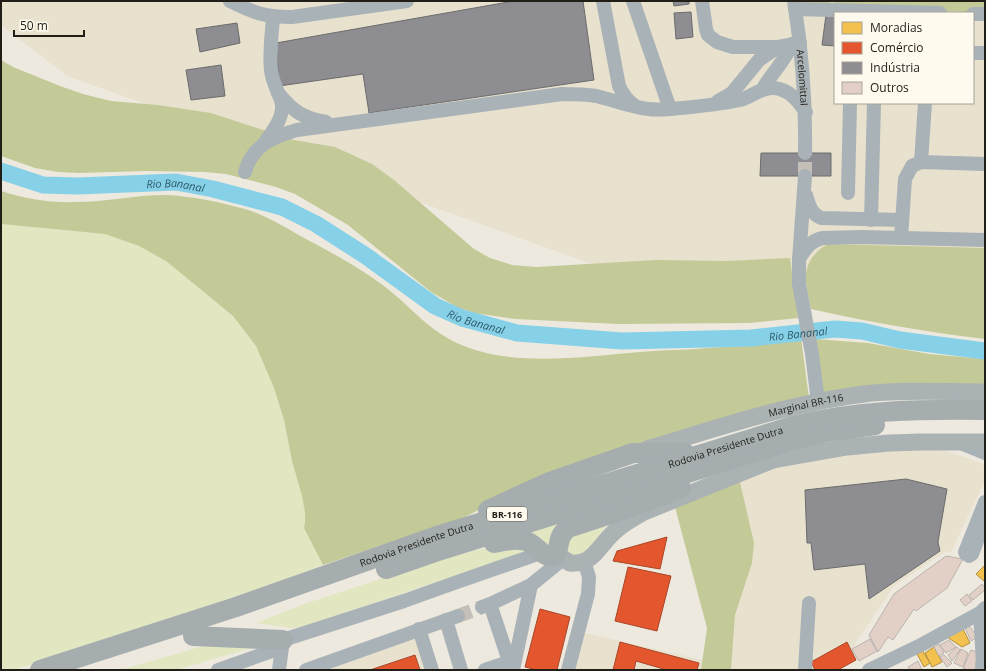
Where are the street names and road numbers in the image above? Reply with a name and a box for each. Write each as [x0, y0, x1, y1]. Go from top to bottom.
street label: Arcelomittal [793, 49, 812, 106]
street label: Marginal BR-116 [767, 390, 845, 420]
street label: Rodovia Presidente Dutra [666, 423, 785, 471]
road number: BR-116 [487, 507, 527, 521]
street label: Rodovia Presidente Dutra [358, 518, 475, 570]

